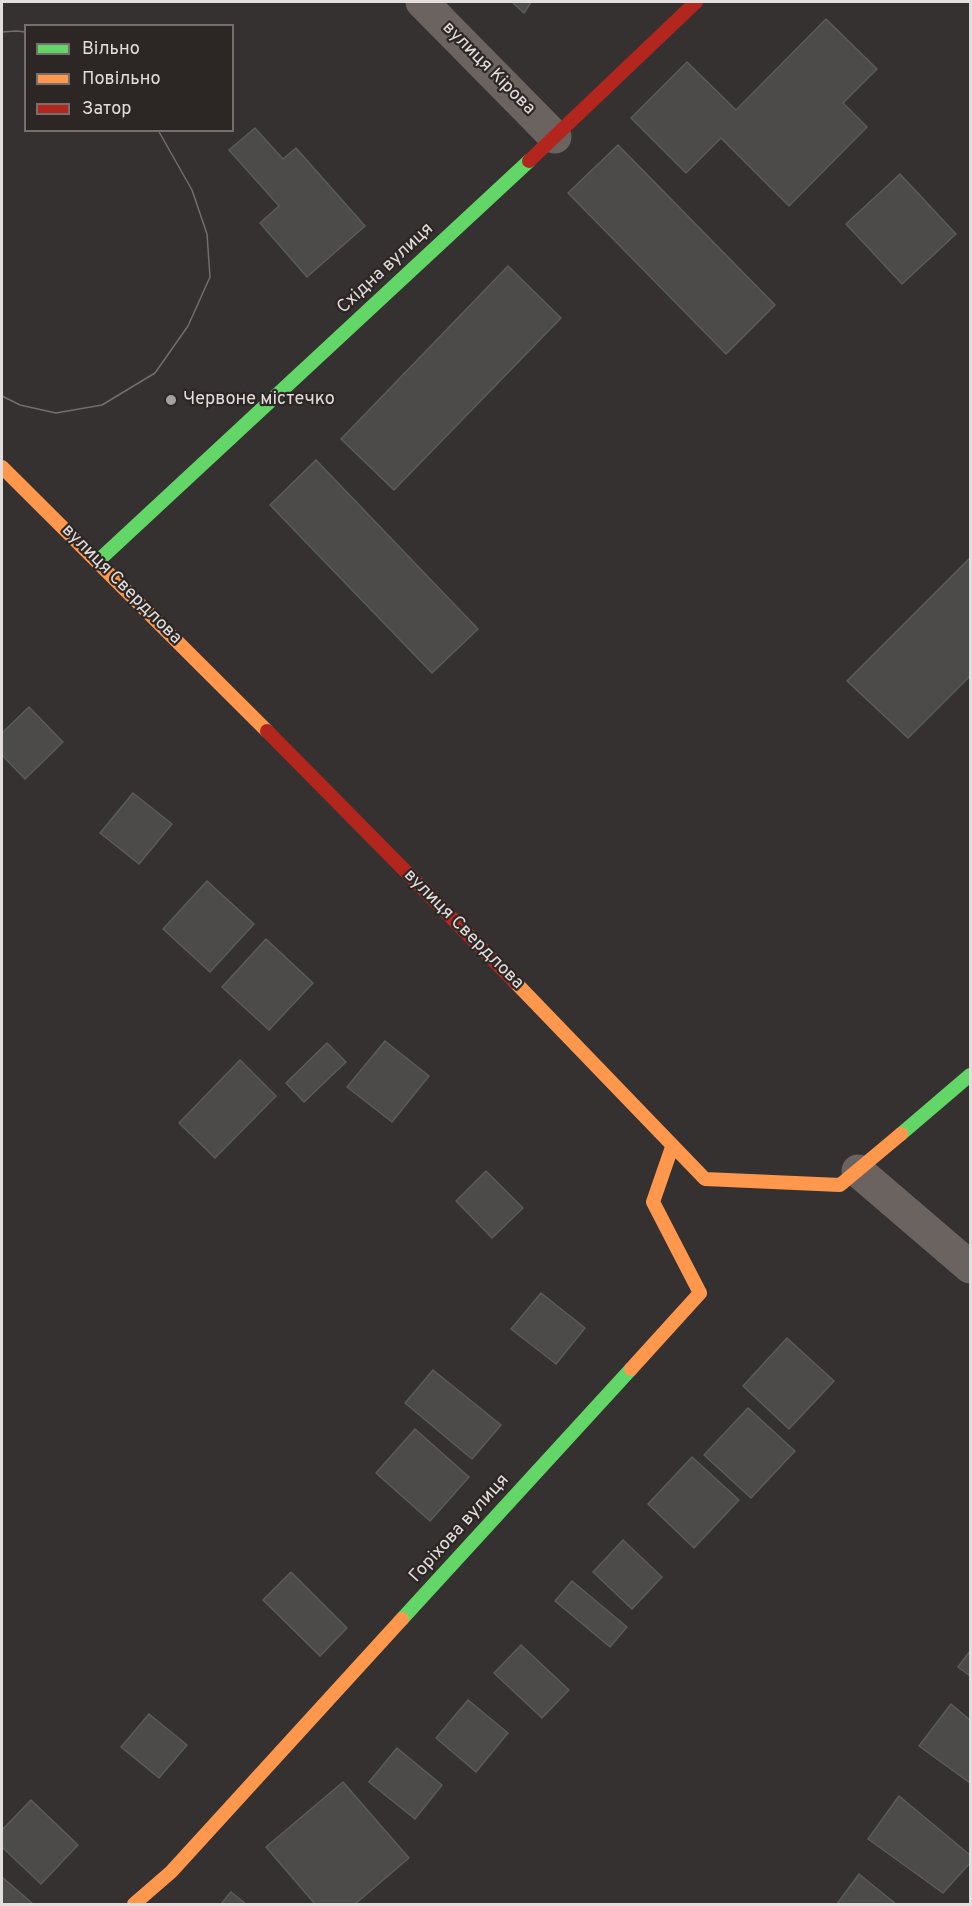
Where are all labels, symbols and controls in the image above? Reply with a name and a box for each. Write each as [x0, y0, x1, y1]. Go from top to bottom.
street label: вулиця Кірова [437, 18, 539, 120]
legend [24, 24, 234, 132]
text: Вільно [82, 38, 140, 61]
text: Повільно [82, 68, 161, 91]
text: Затор [82, 98, 131, 121]
street label: Східна вулиця [333, 219, 439, 319]
place label: Червоне містечко [183, 389, 335, 411]
marker: Червоне містечко [164, 393, 178, 407]
street label: вулиця Свердлова [56, 520, 186, 650]
street label: вулиця Свердлова [398, 865, 528, 995]
street label: Горіхова вулиця [406, 1470, 514, 1588]

